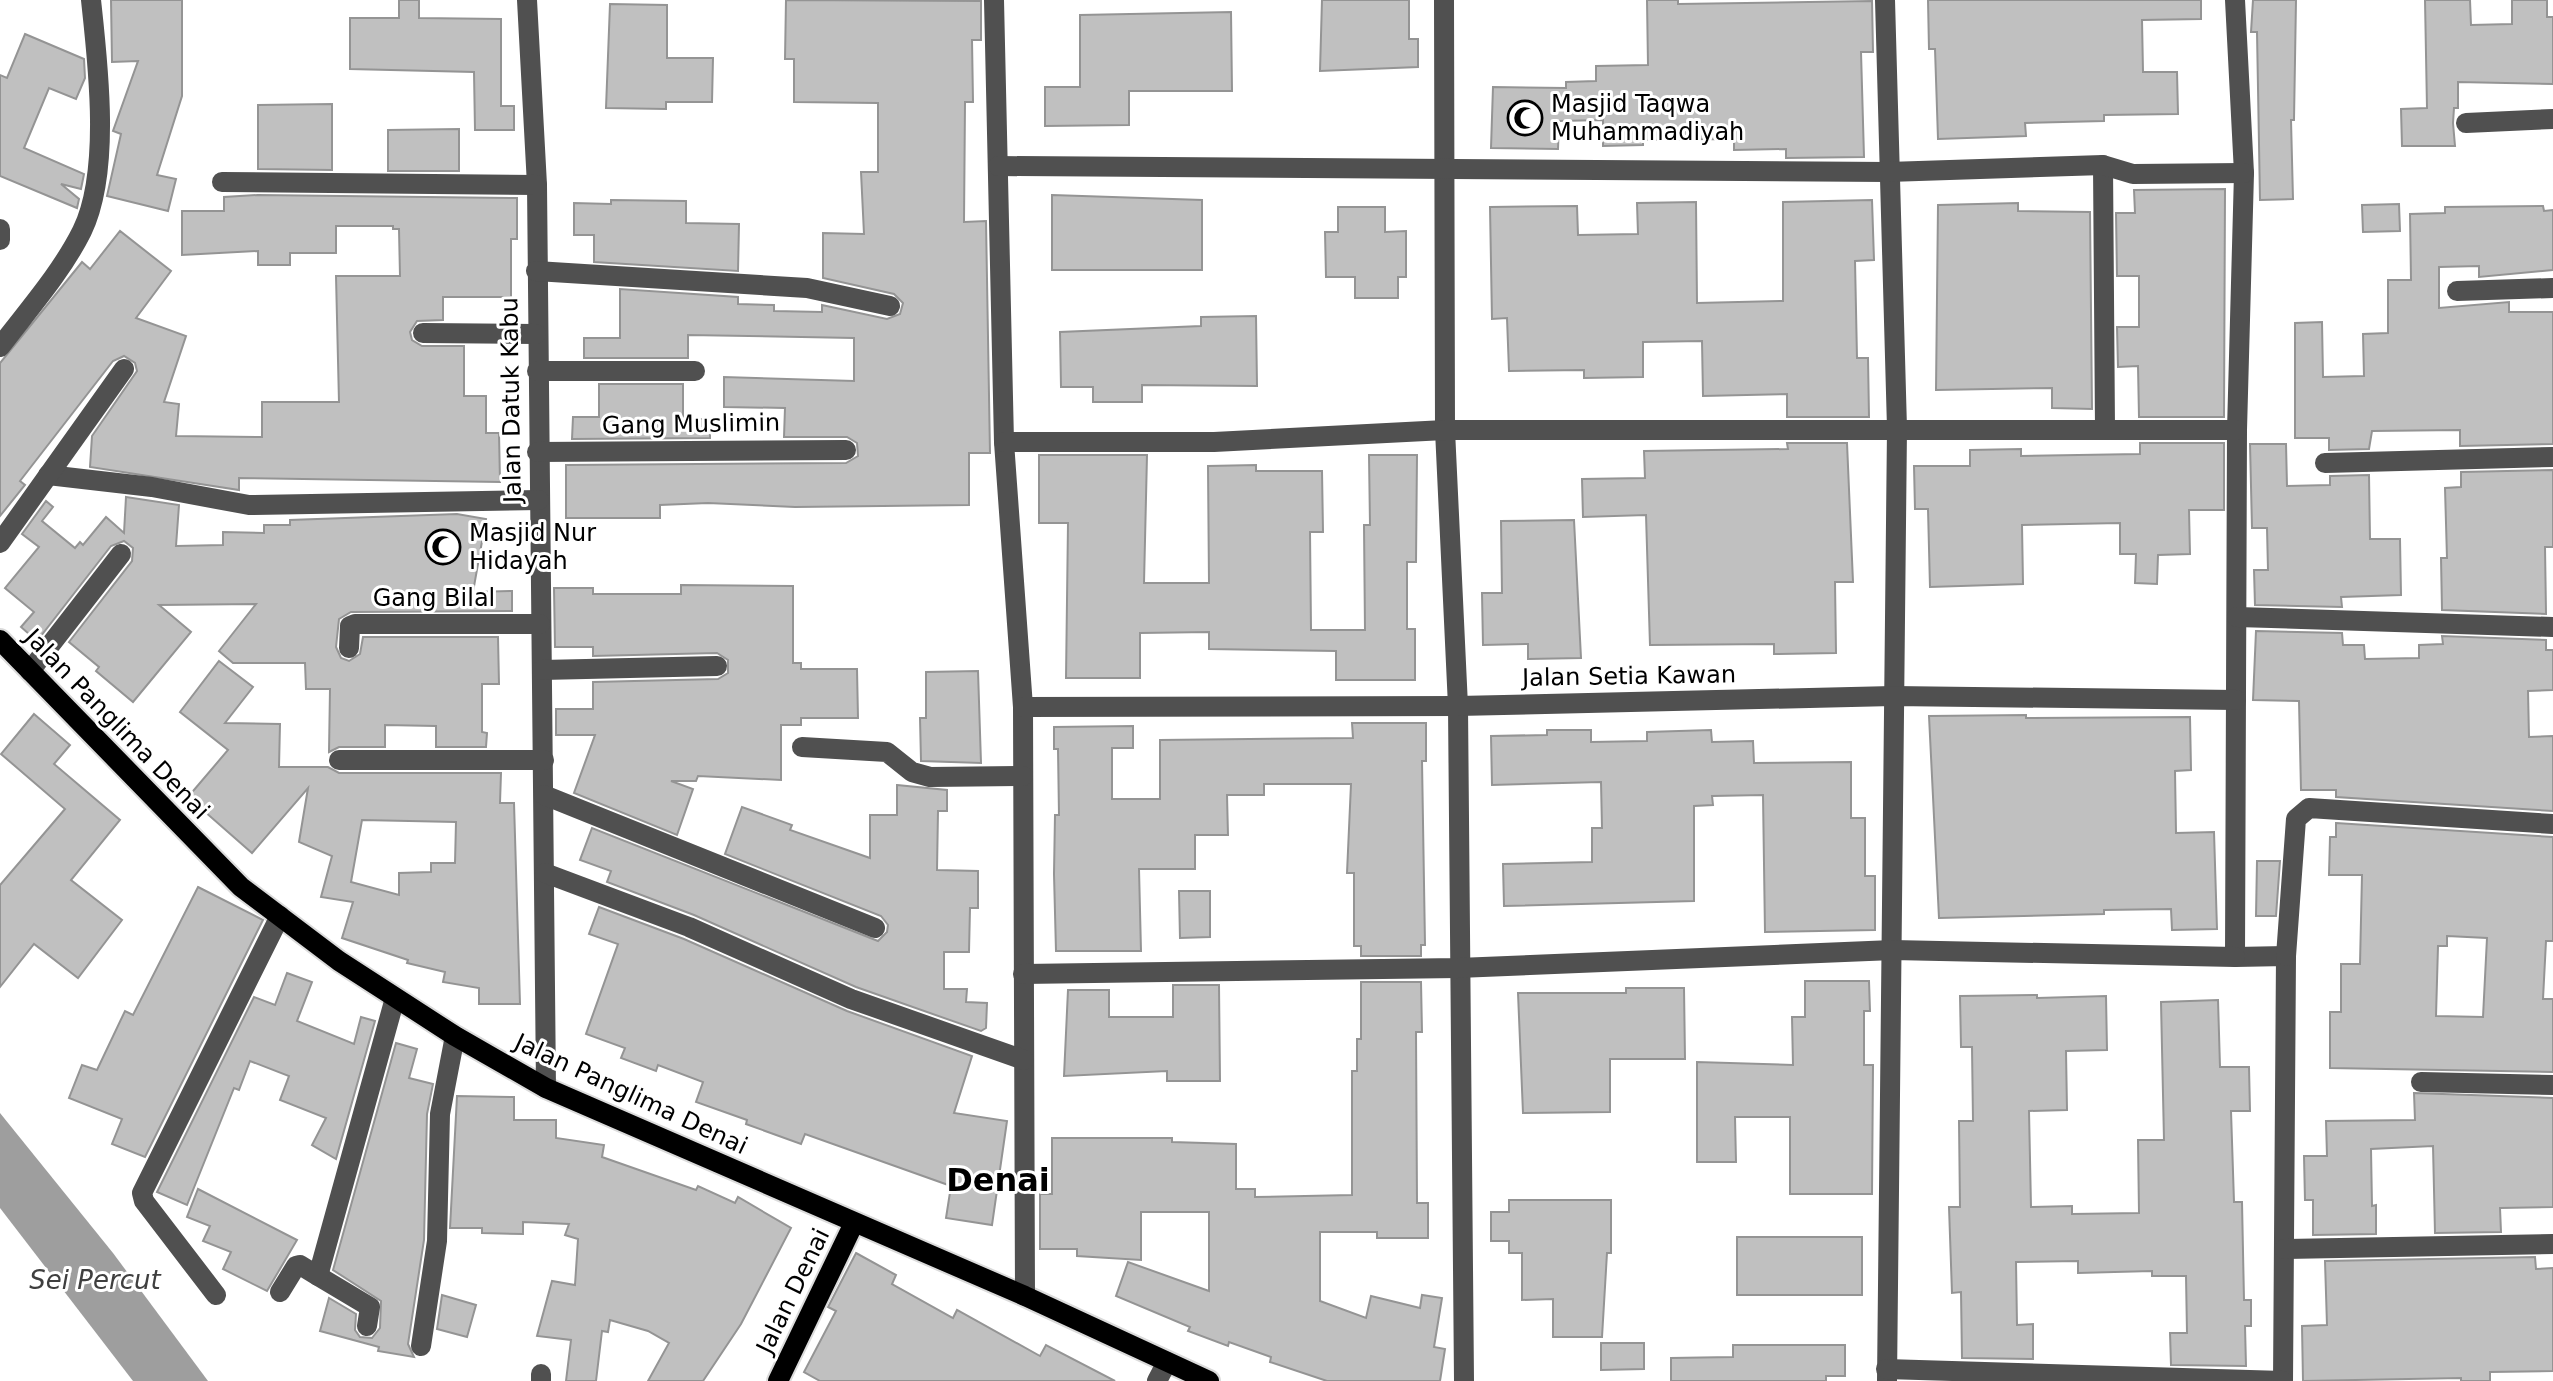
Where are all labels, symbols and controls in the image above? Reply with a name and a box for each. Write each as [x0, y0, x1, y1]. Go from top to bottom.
place label: Masjid Taqwa Muhammadiyah [1551, 90, 1744, 146]
mosque icon: Masjid Taqwa Muhammadiyah [1506, 99, 1544, 137]
street label: Jalan Datuk Kabu [495, 297, 527, 505]
street label: Gang Muslimin [602, 408, 780, 440]
place label: Masjid Nur Hidayah [469, 519, 596, 575]
mosque icon: Masjid Nur Hidayah [424, 528, 462, 566]
street label: Gang Bilal [373, 584, 495, 612]
street label: Jalan Panglima Denai [18, 622, 215, 825]
street label: Jalan Setia Kawan [1520, 660, 1736, 692]
street label: Jalan Panglima Denai [508, 1027, 752, 1160]
district label: Denai [946, 1161, 1050, 1199]
street label: Jalan Denai [750, 1224, 835, 1360]
water label: Sei Percut [29, 1265, 161, 1295]

